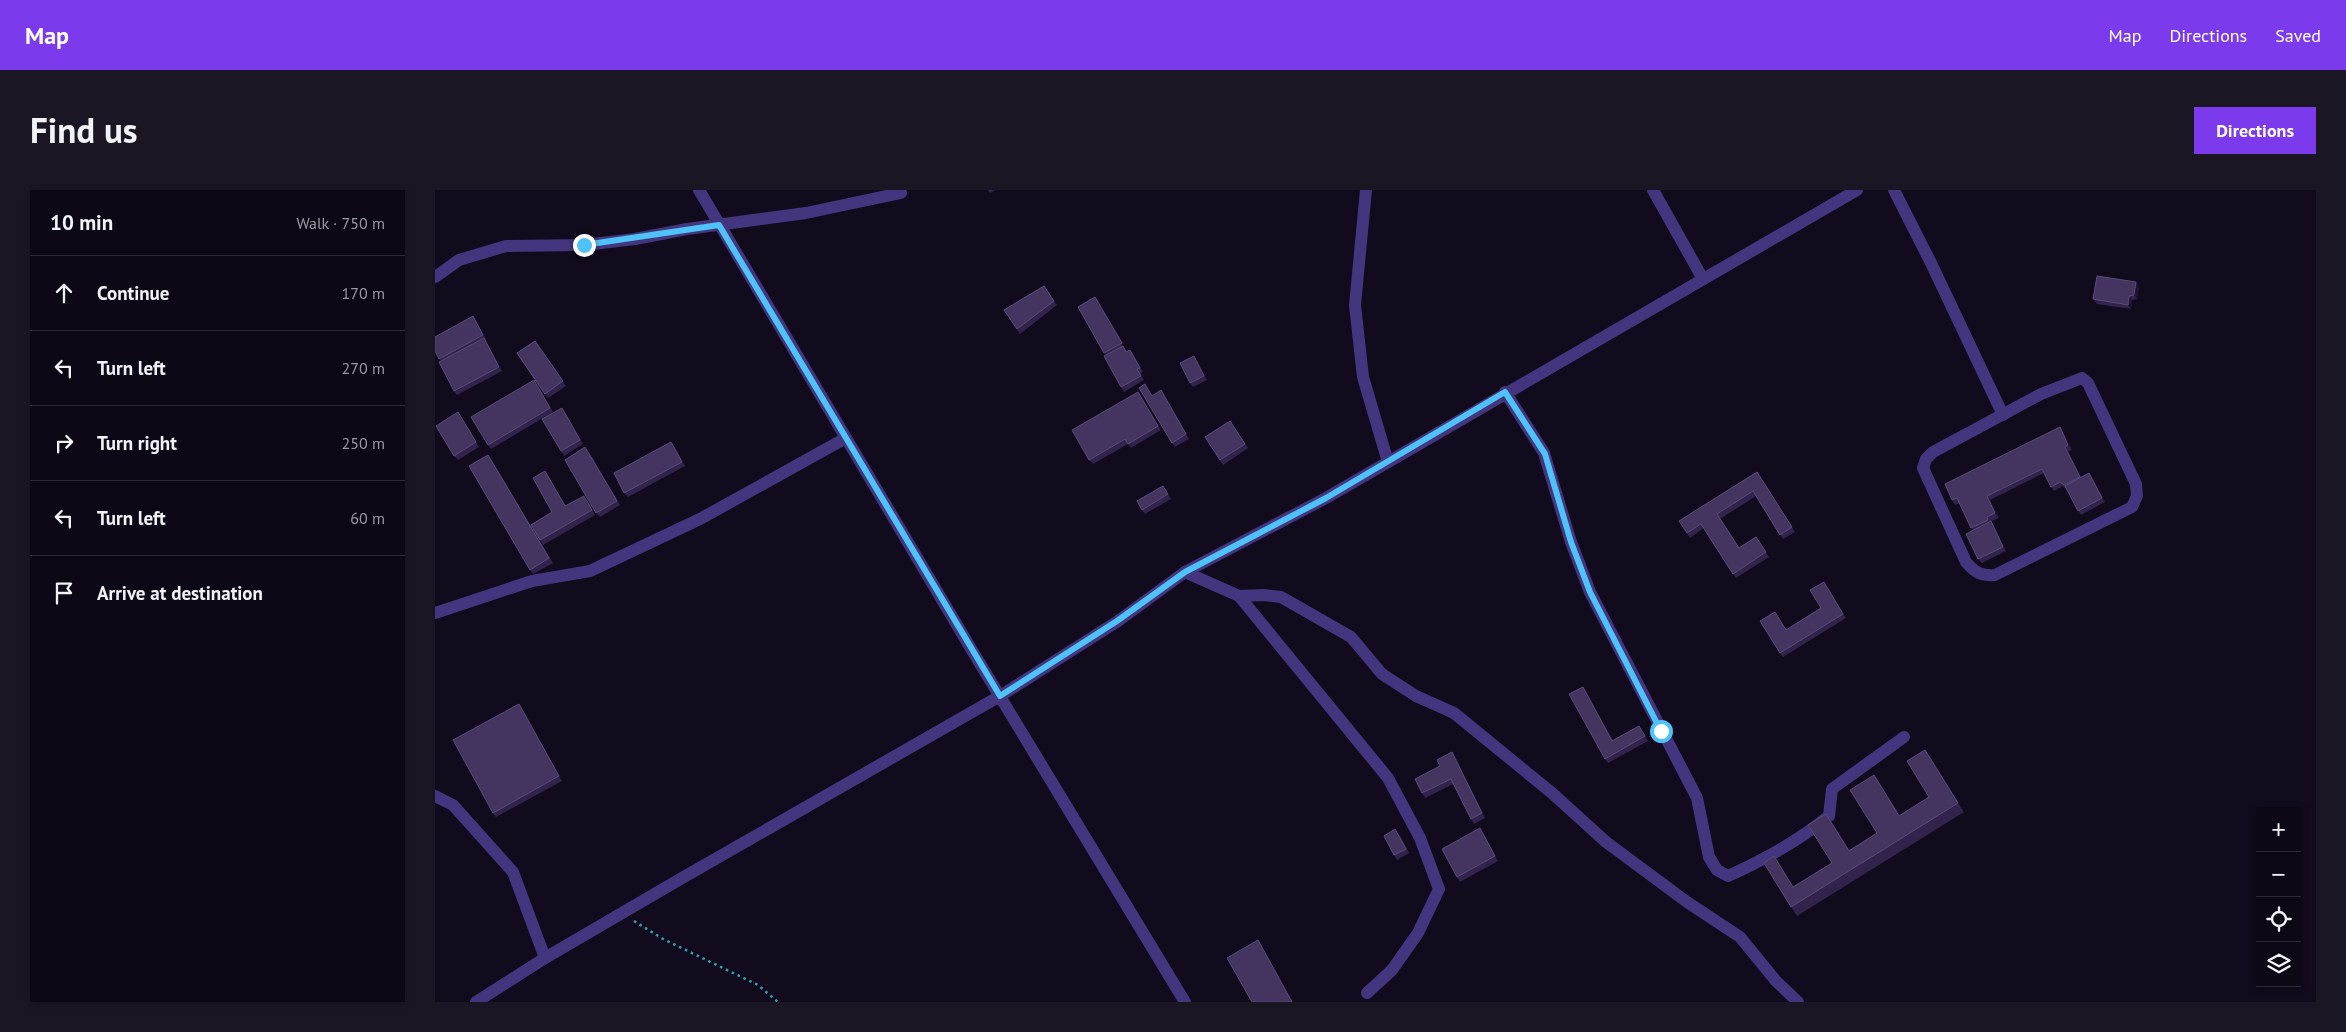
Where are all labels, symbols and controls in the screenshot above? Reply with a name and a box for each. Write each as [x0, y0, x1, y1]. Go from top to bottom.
text: Map [25, 20, 69, 51]
text: Map [2109, 24, 2141, 47]
text: Directions [2169, 24, 2247, 47]
text: Saved [2275, 24, 2321, 47]
text: Find us [30, 107, 138, 153]
button: Directions [2194, 107, 2316, 154]
text: 10 min [50, 209, 113, 236]
text: Walk · 750 m [296, 213, 385, 233]
route end [573, 234, 596, 257]
icon: ahead [50, 279, 78, 307]
text: Continue [97, 281, 169, 305]
text: 170 m [342, 283, 385, 303]
icon: left [50, 354, 78, 382]
text: Turn left [97, 356, 166, 380]
text: 270 m [342, 358, 385, 378]
icon: right [50, 429, 78, 457]
text: Turn right [97, 431, 177, 455]
text: 250 m [342, 433, 385, 453]
icon: left [50, 504, 78, 532]
text: Turn left [97, 506, 166, 530]
text: 60 m [350, 508, 385, 528]
icon: arrive [50, 579, 78, 607]
text: Arrive at destination [97, 581, 263, 605]
route start [1650, 720, 1673, 743]
map controls [2256, 807, 2301, 987]
button: + [2256, 807, 2301, 852]
button: − [2256, 852, 2301, 897]
button: locate [2256, 897, 2301, 942]
button: layers [2256, 942, 2301, 987]

